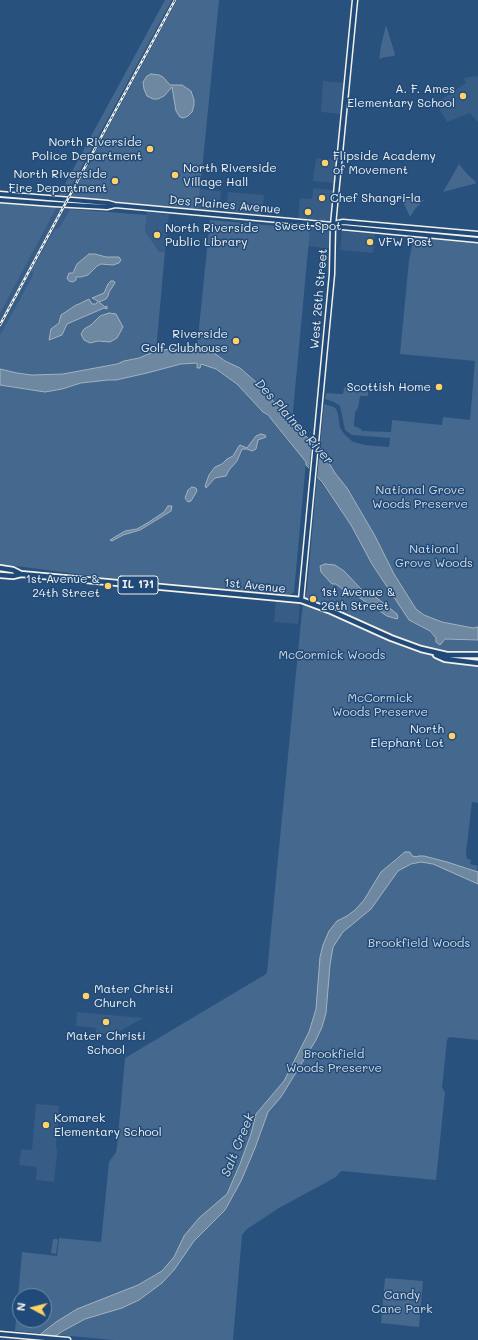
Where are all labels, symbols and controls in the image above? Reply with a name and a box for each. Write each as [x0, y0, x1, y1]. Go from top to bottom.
place label: A. F. Ames Elementary School [347, 82, 455, 110]
marker: A. F. Ames Elementary School [458, 91, 468, 101]
place label: North Riverside Police Department [32, 135, 142, 163]
marker: North Riverside Police Department [145, 144, 155, 154]
place label: Flipside Academy of Movement [333, 149, 436, 177]
marker: Flipside Academy of Movement [320, 158, 330, 168]
place label: North Riverside Village Hall [183, 161, 277, 189]
place label: North Riverside Fire Department [9, 167, 107, 195]
marker: North Riverside Village Hall [170, 170, 180, 180]
marker: North Riverside Fire Department [110, 176, 120, 186]
place label: Chef Shangri-la [330, 191, 421, 205]
street label: Des Plaines Avenue [169, 193, 281, 217]
marker: Chef Shangri-la [317, 193, 327, 203]
marker: Sweet Spot [303, 207, 313, 217]
place label: Sweet Spot [275, 219, 341, 233]
place label: North Riverside Public Library [165, 221, 259, 249]
marker: North Riverside Public Library [152, 230, 162, 240]
place label: VFW Post [378, 235, 432, 249]
marker: VFW Post [365, 237, 375, 247]
street label: West 26th Street [307, 248, 331, 350]
place label: Riverside Golf Clubhouse [141, 327, 228, 355]
marker: Riverside Golf Clubhouse [231, 336, 241, 346]
water label: Des Plaines River [251, 376, 337, 468]
place label: Scottish Home [347, 380, 431, 394]
marker: Scottish Home [434, 382, 444, 392]
park label: National Grove Woods Preserve [372, 483, 468, 511]
park label: National Grove Woods [395, 542, 473, 570]
place label: 1st Avenue & 24th Street [26, 572, 100, 600]
road number: IL 171 [118, 576, 158, 594]
street label: 1st Avenue [223, 576, 287, 596]
marker: 1st Avenue & 24th Street [103, 581, 113, 591]
place label: 1st Avenue & 26th Street [321, 585, 395, 613]
marker: 1st Avenue & 26th Street [308, 594, 318, 604]
park label: McCormick Woods [278, 648, 386, 662]
park label: McCormick Woods Preserve [332, 691, 428, 719]
place label: North Elephant Lot [371, 722, 444, 750]
marker: North Elephant Lot [447, 731, 457, 741]
park label: Brookfield Woods [368, 936, 470, 950]
place label: Mater Christi Church [94, 982, 173, 1010]
marker: Mater Christi Church [81, 991, 91, 1001]
marker: Mater Christi School [101, 1017, 111, 1027]
place label: Mater Christi School [66, 1029, 146, 1057]
park label: Brookfield Woods Preserve [286, 1047, 382, 1075]
place label: Komarek Elementary School [54, 1111, 162, 1139]
water label: Salt Creek [218, 1111, 258, 1179]
marker: Komarek Elementary School [41, 1120, 51, 1130]
north arrow [12, 1288, 52, 1328]
park label: Candy Cane Park [371, 1288, 433, 1316]
text: N [13, 1302, 29, 1312]

